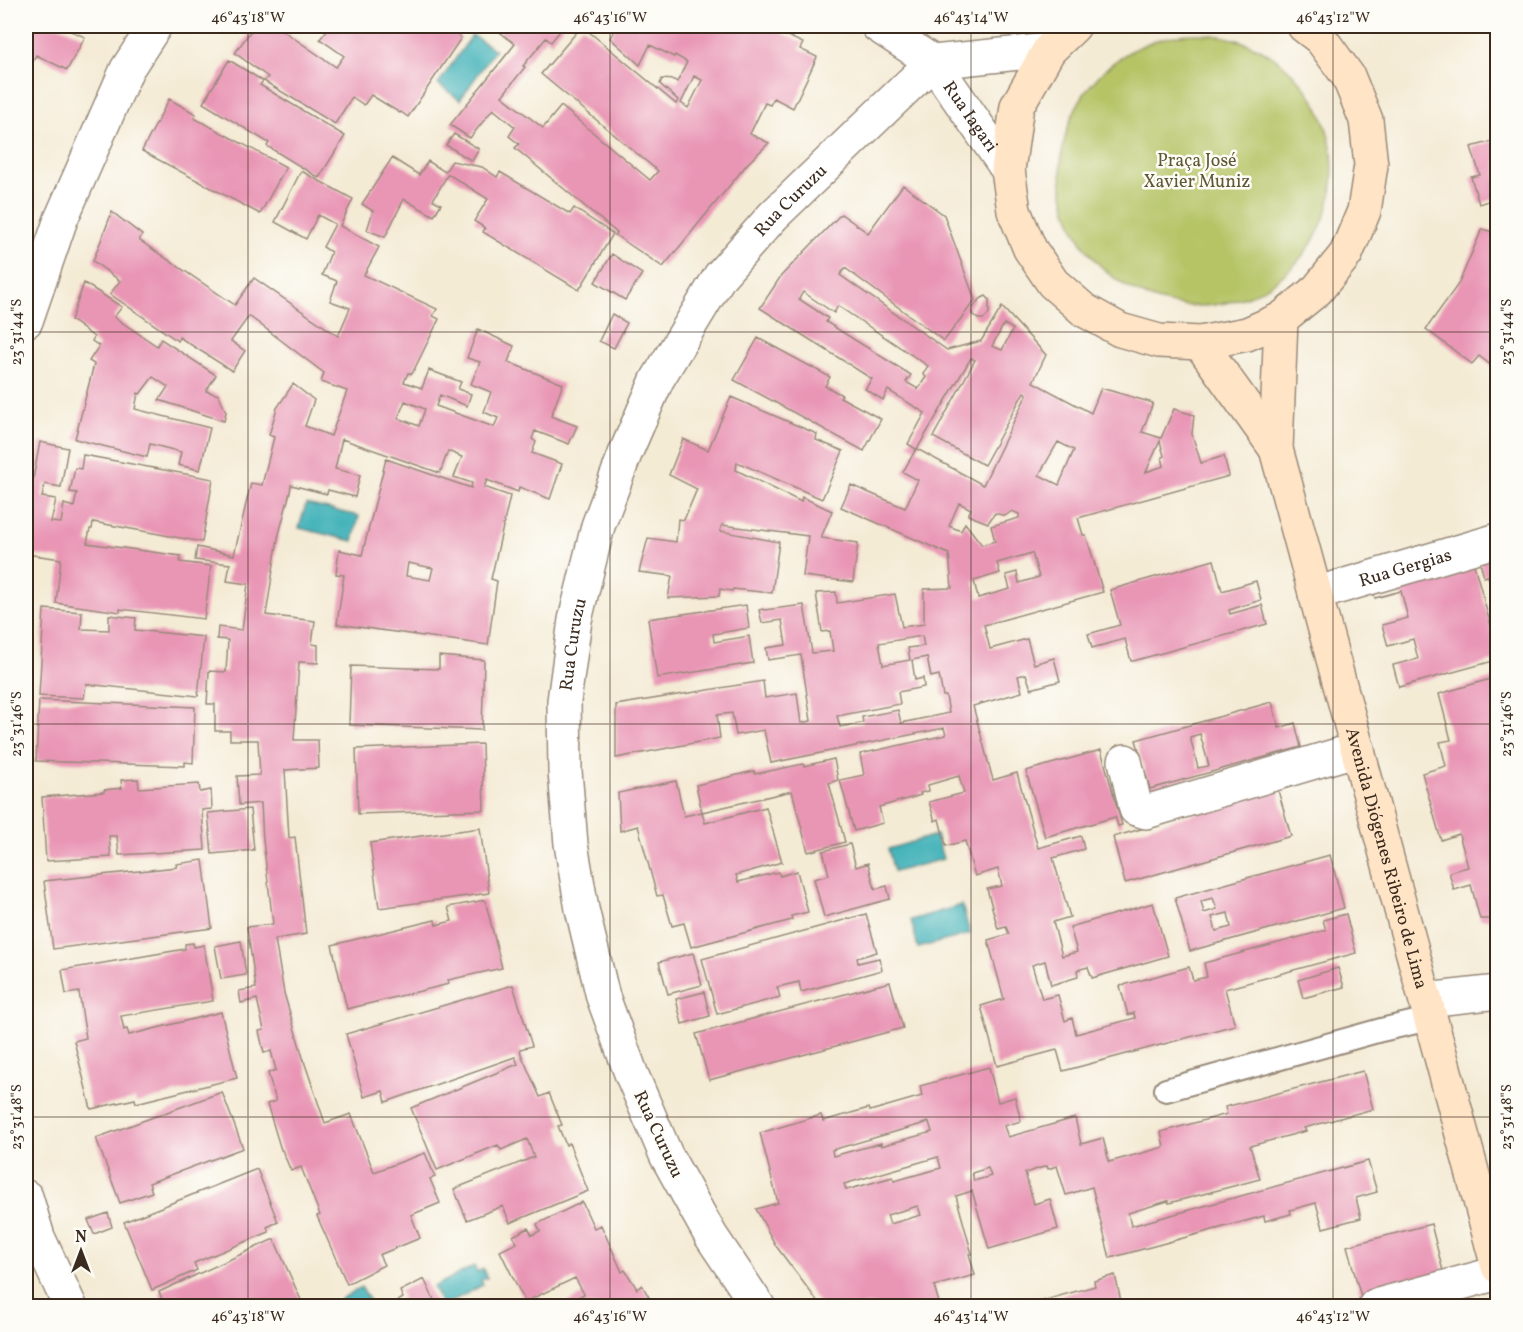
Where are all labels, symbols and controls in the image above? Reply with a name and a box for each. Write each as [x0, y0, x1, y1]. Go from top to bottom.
text: 46°43'18"W [211, 8, 285, 29]
text: 46°43'16"W [573, 8, 647, 29]
text: 46°43'14"W [933, 8, 1009, 29]
text: 46°43'12"W [1296, 8, 1370, 29]
street label: Rua Iagari [936, 77, 1003, 158]
park label: Praça José Xavier Muniz [1144, 149, 1250, 195]
street label: Rua Curuzu [749, 159, 833, 243]
text: 23°31'44"S [7, 298, 28, 366]
text: 23°31'44"S [1497, 298, 1518, 366]
street label: Rua Gergias [1356, 543, 1455, 594]
street label: Rua Curuzu [554, 596, 594, 693]
text: 23°31'46"S [7, 691, 28, 757]
text: 23°31'46"S [1497, 691, 1518, 757]
street label: Avenida Diógenes Ribeiro de Lima [1338, 725, 1433, 992]
text: 23°31'48"S [7, 1084, 28, 1150]
text: 23°31'48"S [1497, 1084, 1518, 1150]
street label: Rua Curuzu [626, 1087, 689, 1182]
north arrow [51, 1221, 111, 1281]
text: N [75, 1227, 87, 1249]
text: 46°43'18"W [211, 1307, 285, 1328]
text: 46°43'16"W [573, 1307, 647, 1328]
text: 46°43'14"W [933, 1307, 1009, 1328]
text: 46°43'12"W [1296, 1307, 1370, 1328]

